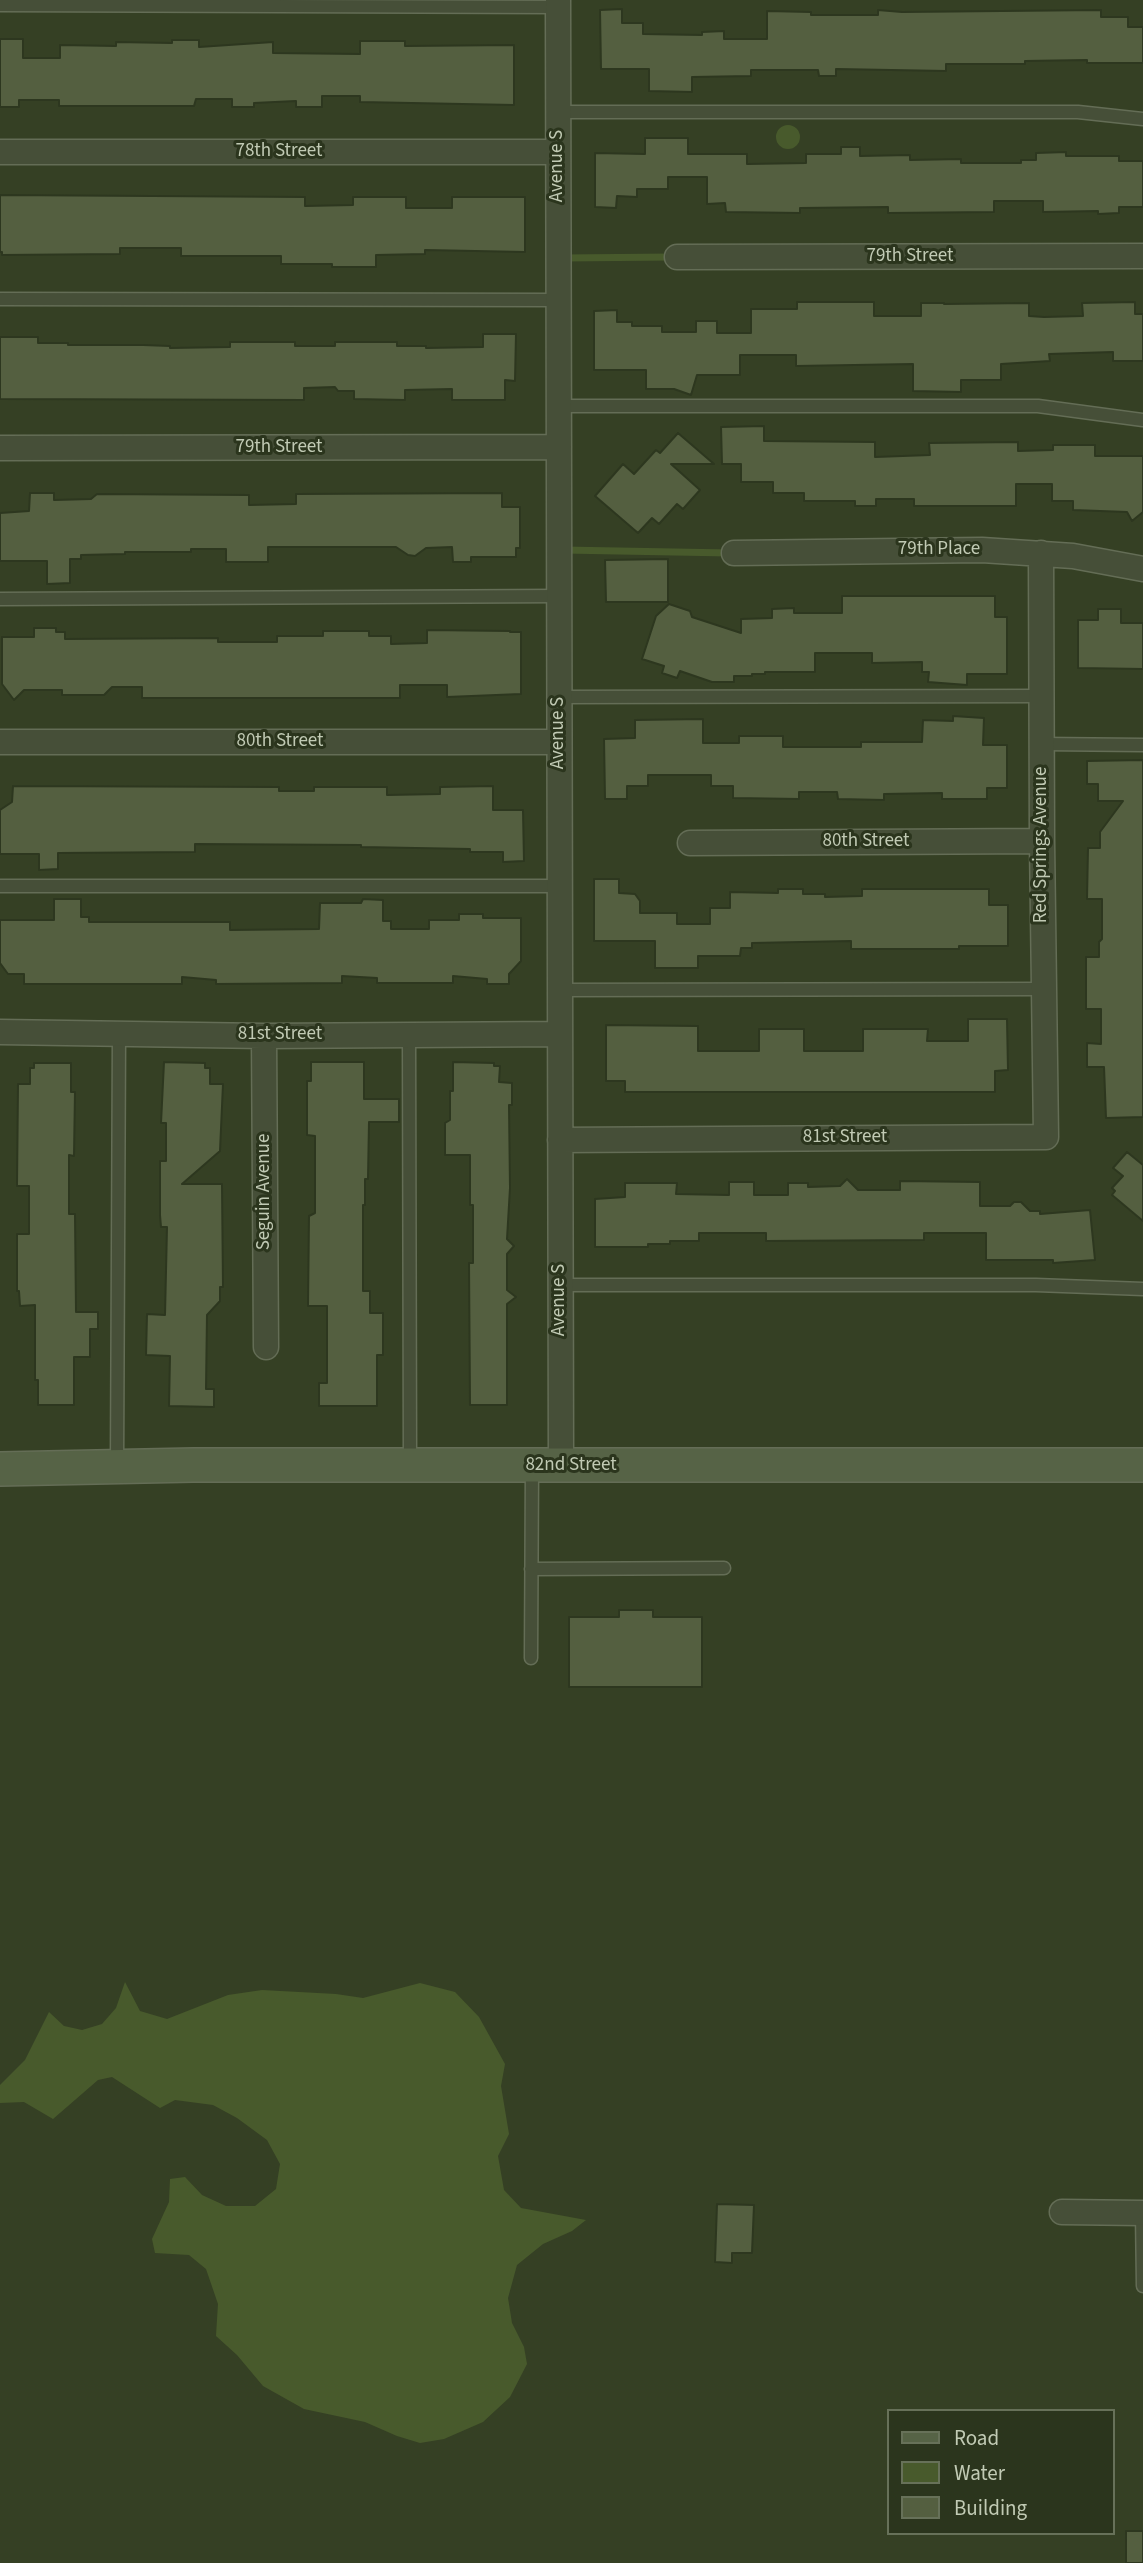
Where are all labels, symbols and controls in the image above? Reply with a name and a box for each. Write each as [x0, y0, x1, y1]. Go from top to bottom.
street label: Avenue S [547, 130, 569, 202]
street label: 78th Street [235, 141, 323, 163]
street label: 79th Street [866, 246, 954, 268]
street label: 79th Street [235, 437, 323, 459]
street label: 79th Place [898, 539, 980, 561]
street label: Avenue S [548, 697, 570, 769]
street label: 80th Street [236, 731, 324, 753]
street label: Red Springs Avenue [1031, 767, 1053, 923]
street label: 80th Street [822, 831, 910, 853]
street label: 81st Street [238, 1024, 322, 1046]
street label: 81st Street [803, 1127, 887, 1149]
street label: Seguin Avenue [254, 1134, 276, 1250]
street label: Avenue S [549, 1264, 571, 1336]
street label: 82nd Street [525, 1455, 617, 1477]
legend [888, 2409, 1115, 2535]
text: Road [954, 2423, 999, 2453]
text: Water [954, 2458, 1005, 2488]
text: Building [954, 2493, 1027, 2523]

